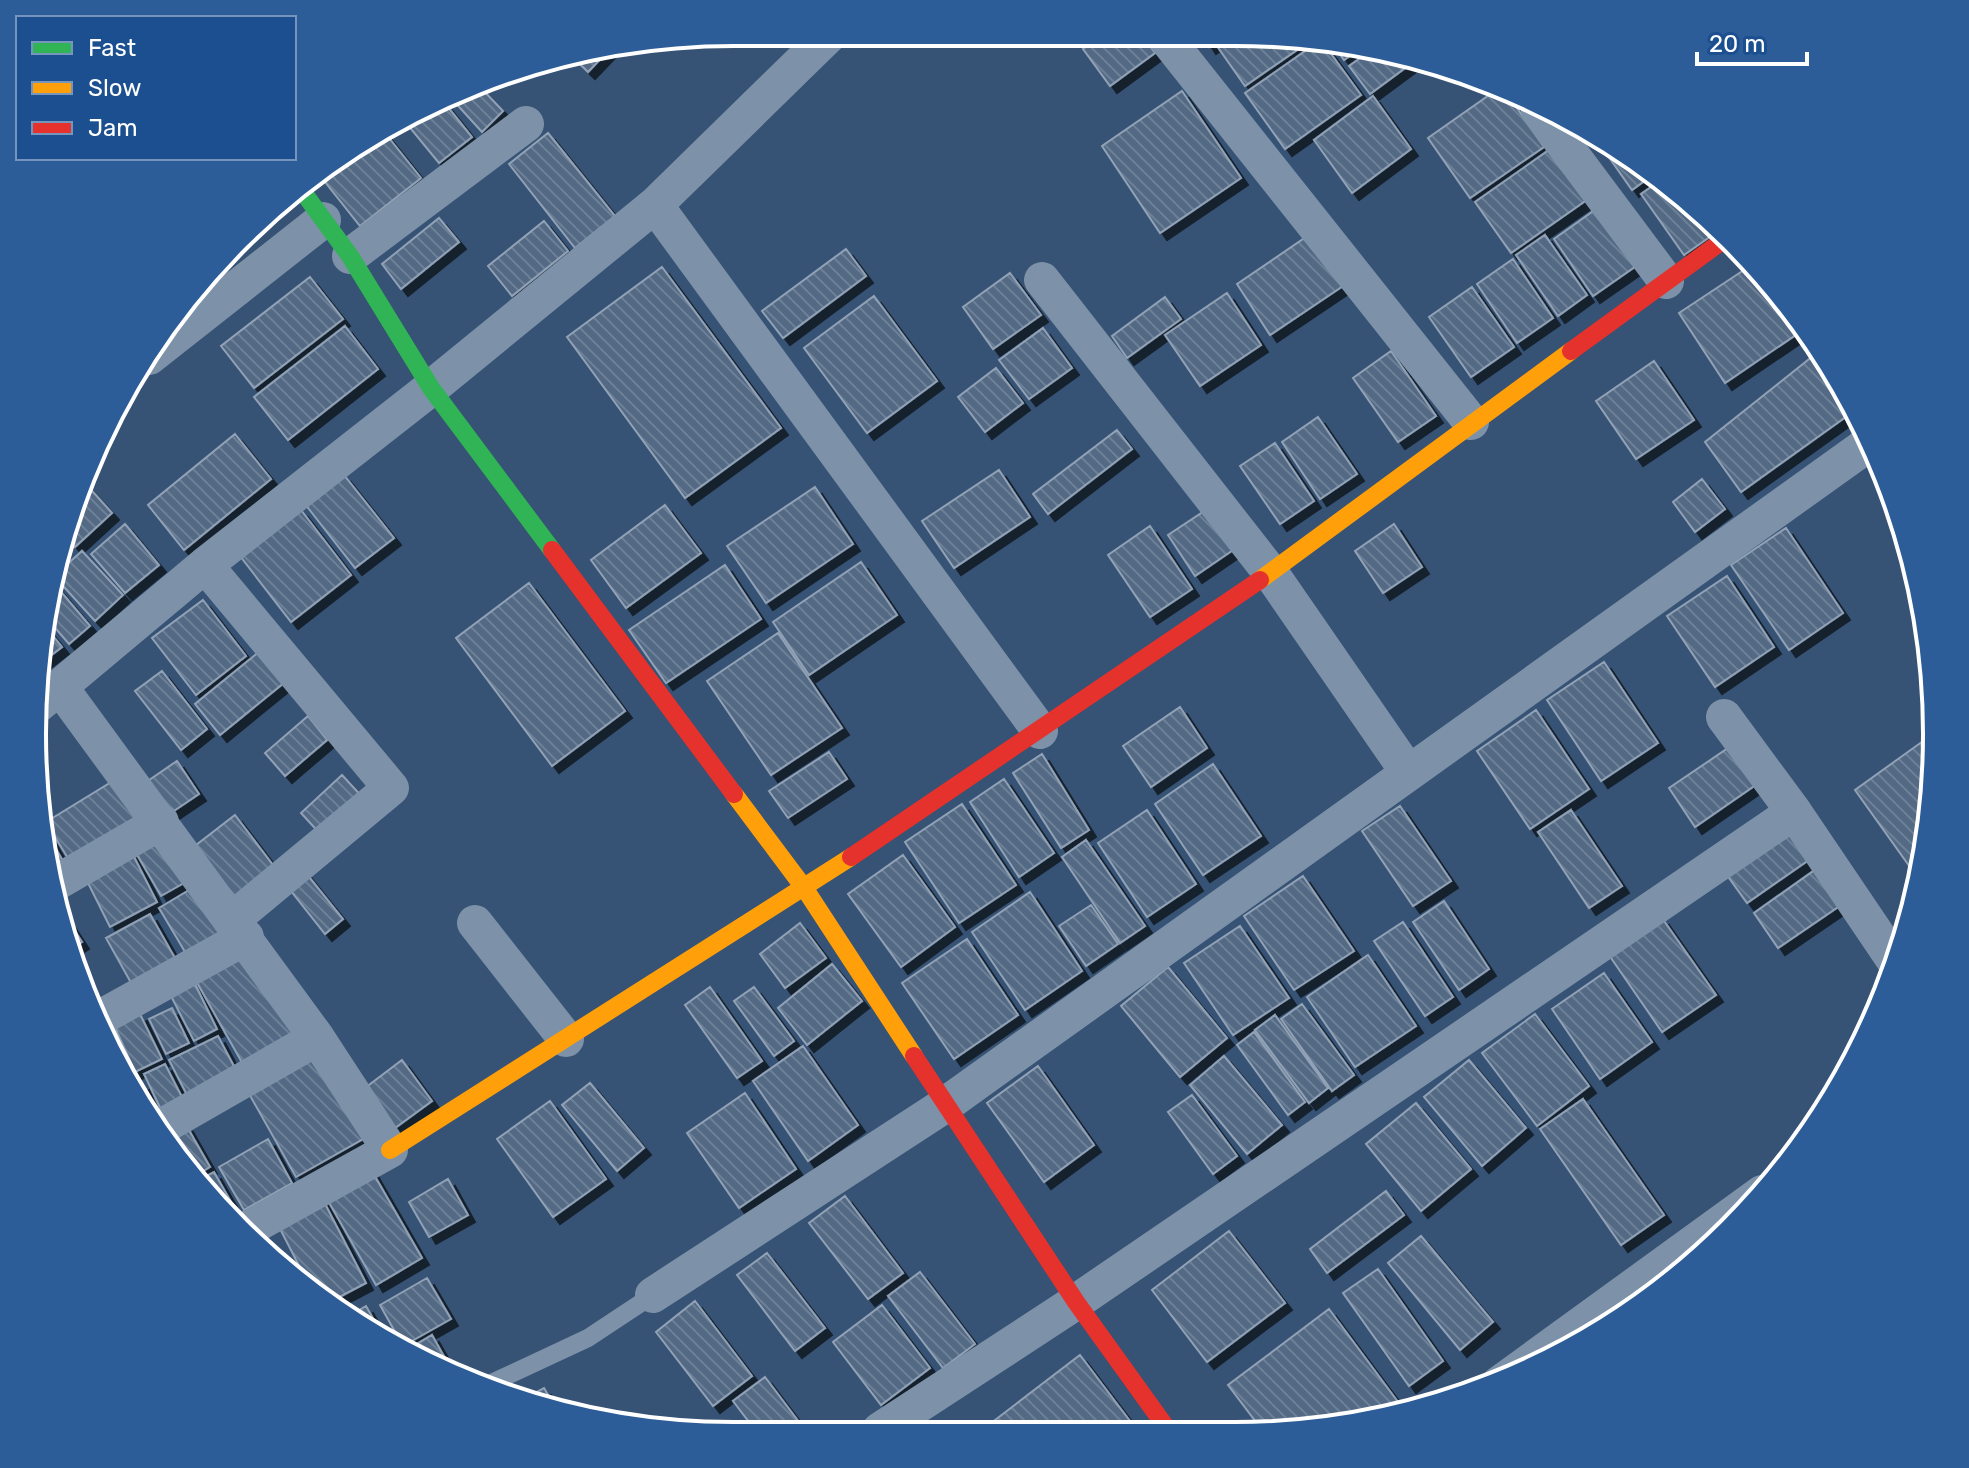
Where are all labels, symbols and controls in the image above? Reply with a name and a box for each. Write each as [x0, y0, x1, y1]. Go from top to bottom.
legend [16, 16, 296, 160]
scale bar [1697, 16, 1807, 66]
text: 20 m [1709, 30, 1766, 58]
text: Fast [88, 34, 136, 62]
text: Slow [88, 74, 141, 102]
text: Jam [88, 114, 138, 142]

